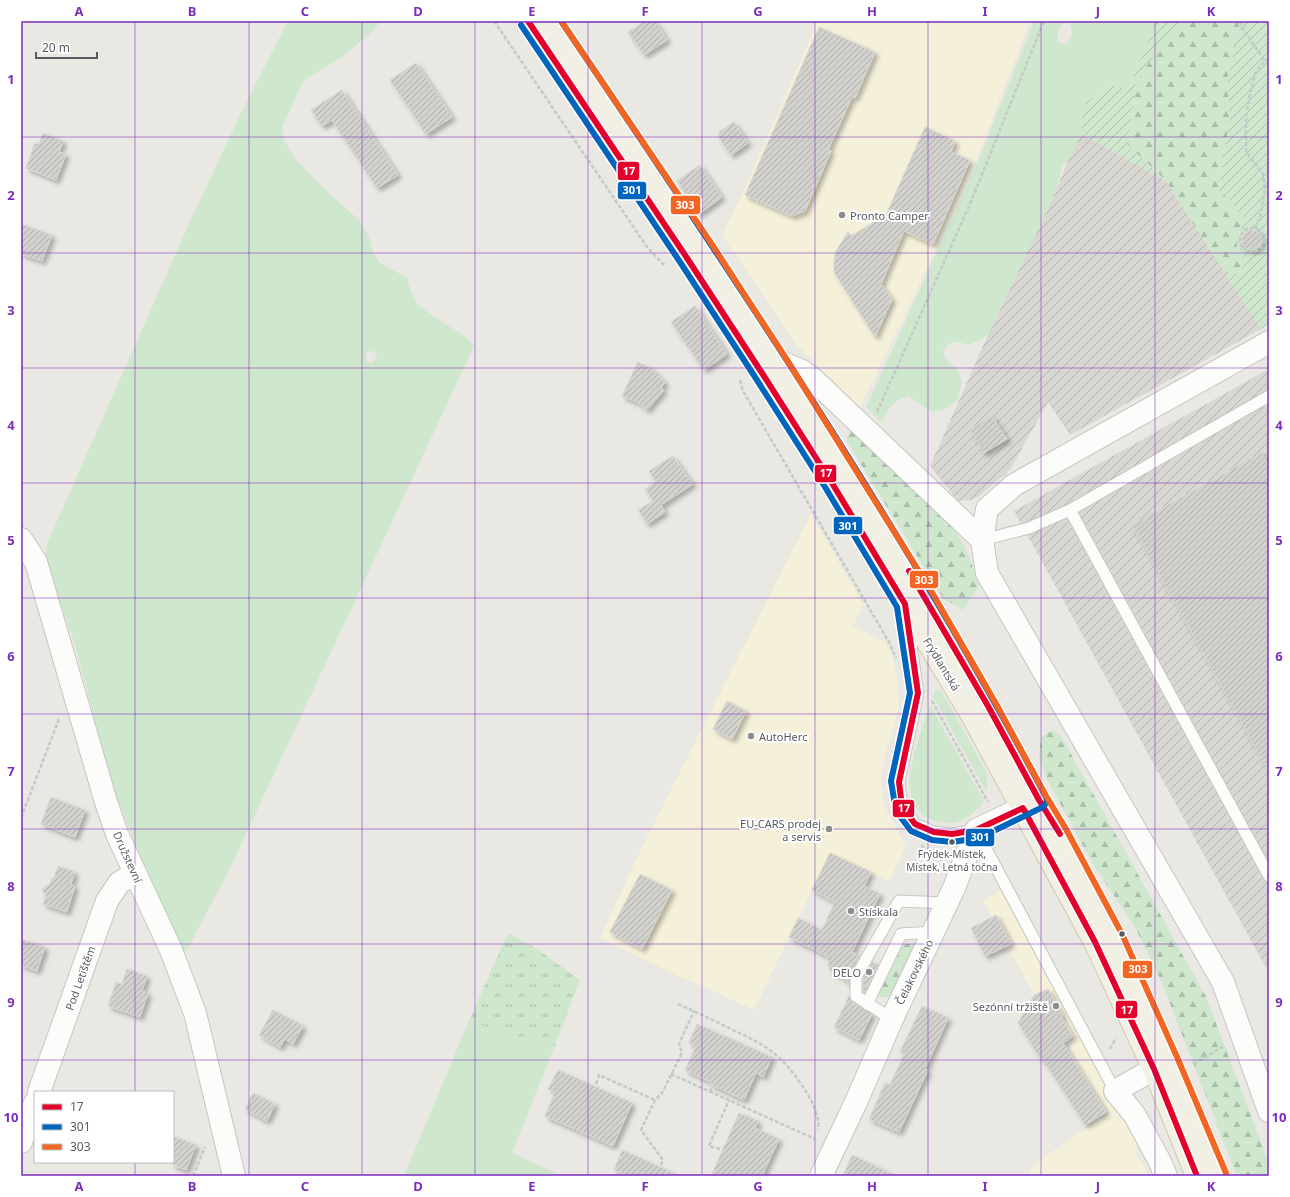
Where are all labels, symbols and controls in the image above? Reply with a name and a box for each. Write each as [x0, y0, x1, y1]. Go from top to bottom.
text: A [75, 2, 84, 20]
text: B [188, 2, 196, 20]
text: C [301, 2, 309, 20]
text: D [413, 2, 423, 20]
text: E [528, 2, 536, 20]
text: F [641, 2, 649, 20]
text: G [753, 2, 763, 20]
text: H [867, 2, 877, 20]
text: I [982, 2, 988, 20]
text: J [1095, 2, 1100, 20]
text: K [1207, 2, 1216, 20]
scale bar [36, 34, 97, 60]
text: 20 m [42, 39, 70, 56]
text: 1 [7, 70, 15, 88]
text: 1 [1275, 70, 1283, 88]
line badge: 17 [617, 161, 640, 181]
text: 17 [623, 163, 635, 178]
line badge: 301 [617, 181, 647, 200]
text: 301 [623, 182, 641, 197]
text: 2 [7, 186, 15, 204]
text: 2 [1275, 186, 1283, 204]
line badge: 303 [670, 195, 701, 215]
text: 303 [676, 197, 694, 212]
place label: Pronto Camper [850, 208, 929, 223]
marker: Pronto Camper [837, 210, 847, 220]
text: 3 [7, 301, 15, 319]
text: 3 [1275, 301, 1283, 319]
text: 4 [7, 416, 15, 434]
text: 4 [1275, 416, 1283, 434]
line badge: 17 [814, 464, 837, 483]
text: 17 [820, 465, 832, 480]
line badge: 301 [833, 516, 863, 535]
text: 301 [839, 518, 857, 533]
text: 5 [7, 531, 15, 549]
text: 5 [1275, 531, 1283, 549]
line badge: 303 [909, 570, 939, 589]
text: 303 [915, 572, 933, 587]
street label: Frýdlantská [920, 635, 964, 693]
text: 6 [7, 647, 15, 665]
text: 6 [1275, 647, 1283, 665]
place label: AutoHerc [759, 729, 807, 744]
marker: AutoHerc [746, 731, 756, 741]
text: 7 [7, 762, 15, 780]
text: 7 [1275, 762, 1283, 780]
line badge: 17 [892, 799, 915, 818]
text: 17 [898, 800, 910, 815]
place label: EU-CARS prodej a servis [740, 816, 821, 844]
marker: EU-CARS prodej a servis [824, 824, 834, 834]
line badge: 301 [965, 828, 995, 847]
street label: Družstevní [110, 829, 147, 886]
text: 301 [971, 829, 989, 844]
marker: Frýdek-Místek, Místek, Letná točna [947, 837, 957, 847]
place label: Frýdek-Místek, Místek, Letná točna [906, 847, 998, 874]
text: 8 [7, 877, 15, 895]
text: 8 [1275, 877, 1283, 895]
place label: Stískala [859, 904, 898, 919]
marker: Stískala [846, 906, 856, 916]
unlabelled marker [1117, 929, 1127, 939]
street label: Čelakovského [892, 937, 936, 1007]
street label: Pod Letištěm [61, 944, 99, 1012]
line badge: 303 [1122, 960, 1153, 979]
text: 303 [1129, 961, 1147, 976]
place label: DELO [833, 965, 861, 980]
marker: DELO [864, 967, 874, 977]
text: 9 [7, 993, 15, 1011]
text: 9 [1275, 993, 1283, 1011]
place label: Sezónní tržiště [973, 999, 1048, 1014]
line badge: 17 [1115, 1000, 1138, 1019]
marker: Sezónní tržiště [1051, 1001, 1061, 1011]
text: 17 [1121, 1002, 1133, 1017]
legend [34, 1091, 174, 1163]
text: 17 [70, 1098, 84, 1115]
text: 10 [4, 1108, 18, 1126]
text: 10 [1272, 1108, 1286, 1126]
text: 301 [70, 1118, 91, 1135]
text: 303 [70, 1138, 91, 1155]
text: A [75, 1177, 84, 1195]
text: B [188, 1177, 196, 1195]
text: C [301, 1177, 309, 1195]
text: D [413, 1177, 423, 1195]
text: E [528, 1177, 536, 1195]
text: F [641, 1177, 649, 1195]
text: G [753, 1177, 763, 1195]
text: H [867, 1177, 877, 1195]
text: I [982, 1177, 988, 1195]
text: J [1095, 1177, 1100, 1195]
text: K [1207, 1177, 1216, 1195]

